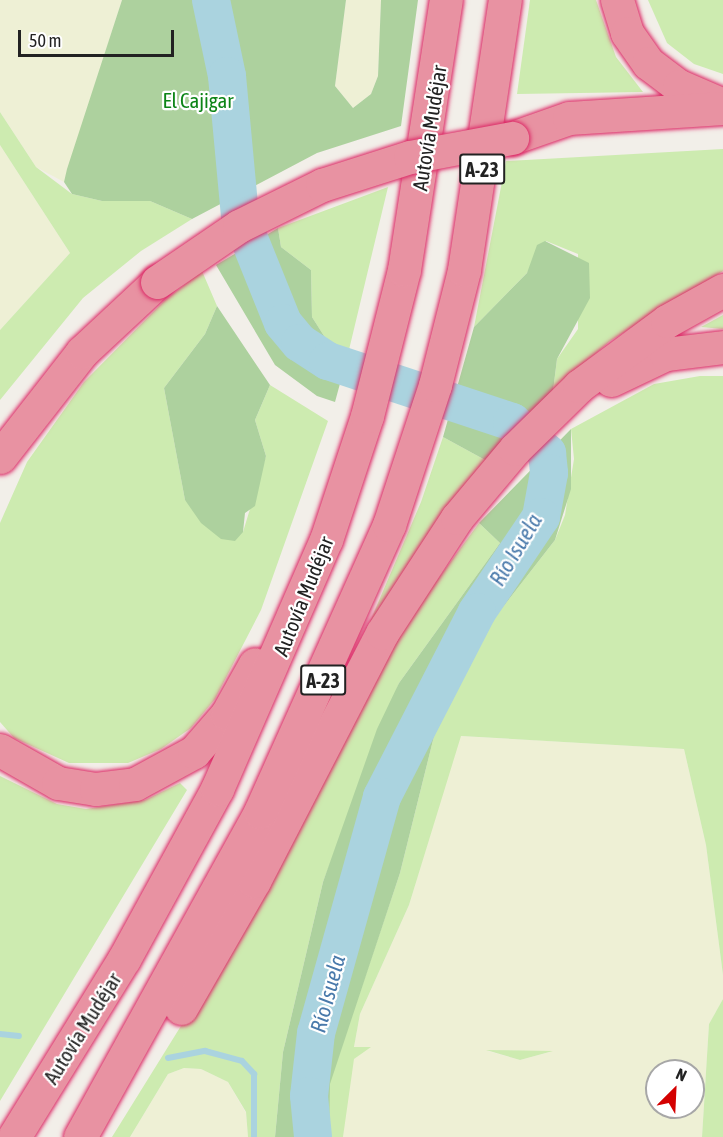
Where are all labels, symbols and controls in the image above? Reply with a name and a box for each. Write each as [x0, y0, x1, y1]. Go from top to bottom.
scale bar [21, 18, 177, 56]
text: 50 m [29, 30, 61, 51]
street label: Autovía Mudéjar [407, 64, 451, 192]
park label: El Cajigar [163, 87, 233, 113]
road number: A-23 [458, 152, 506, 186]
water label: Río Isuela [484, 509, 548, 591]
street label: Autovía Mudéjar [268, 533, 338, 659]
road number: A-23 [299, 663, 347, 697]
water label: Río Isuela [305, 952, 351, 1036]
street label: Autovía Mudéjar [38, 968, 126, 1088]
north arrow [645, 1059, 705, 1119]
text: N [674, 1064, 689, 1085]

